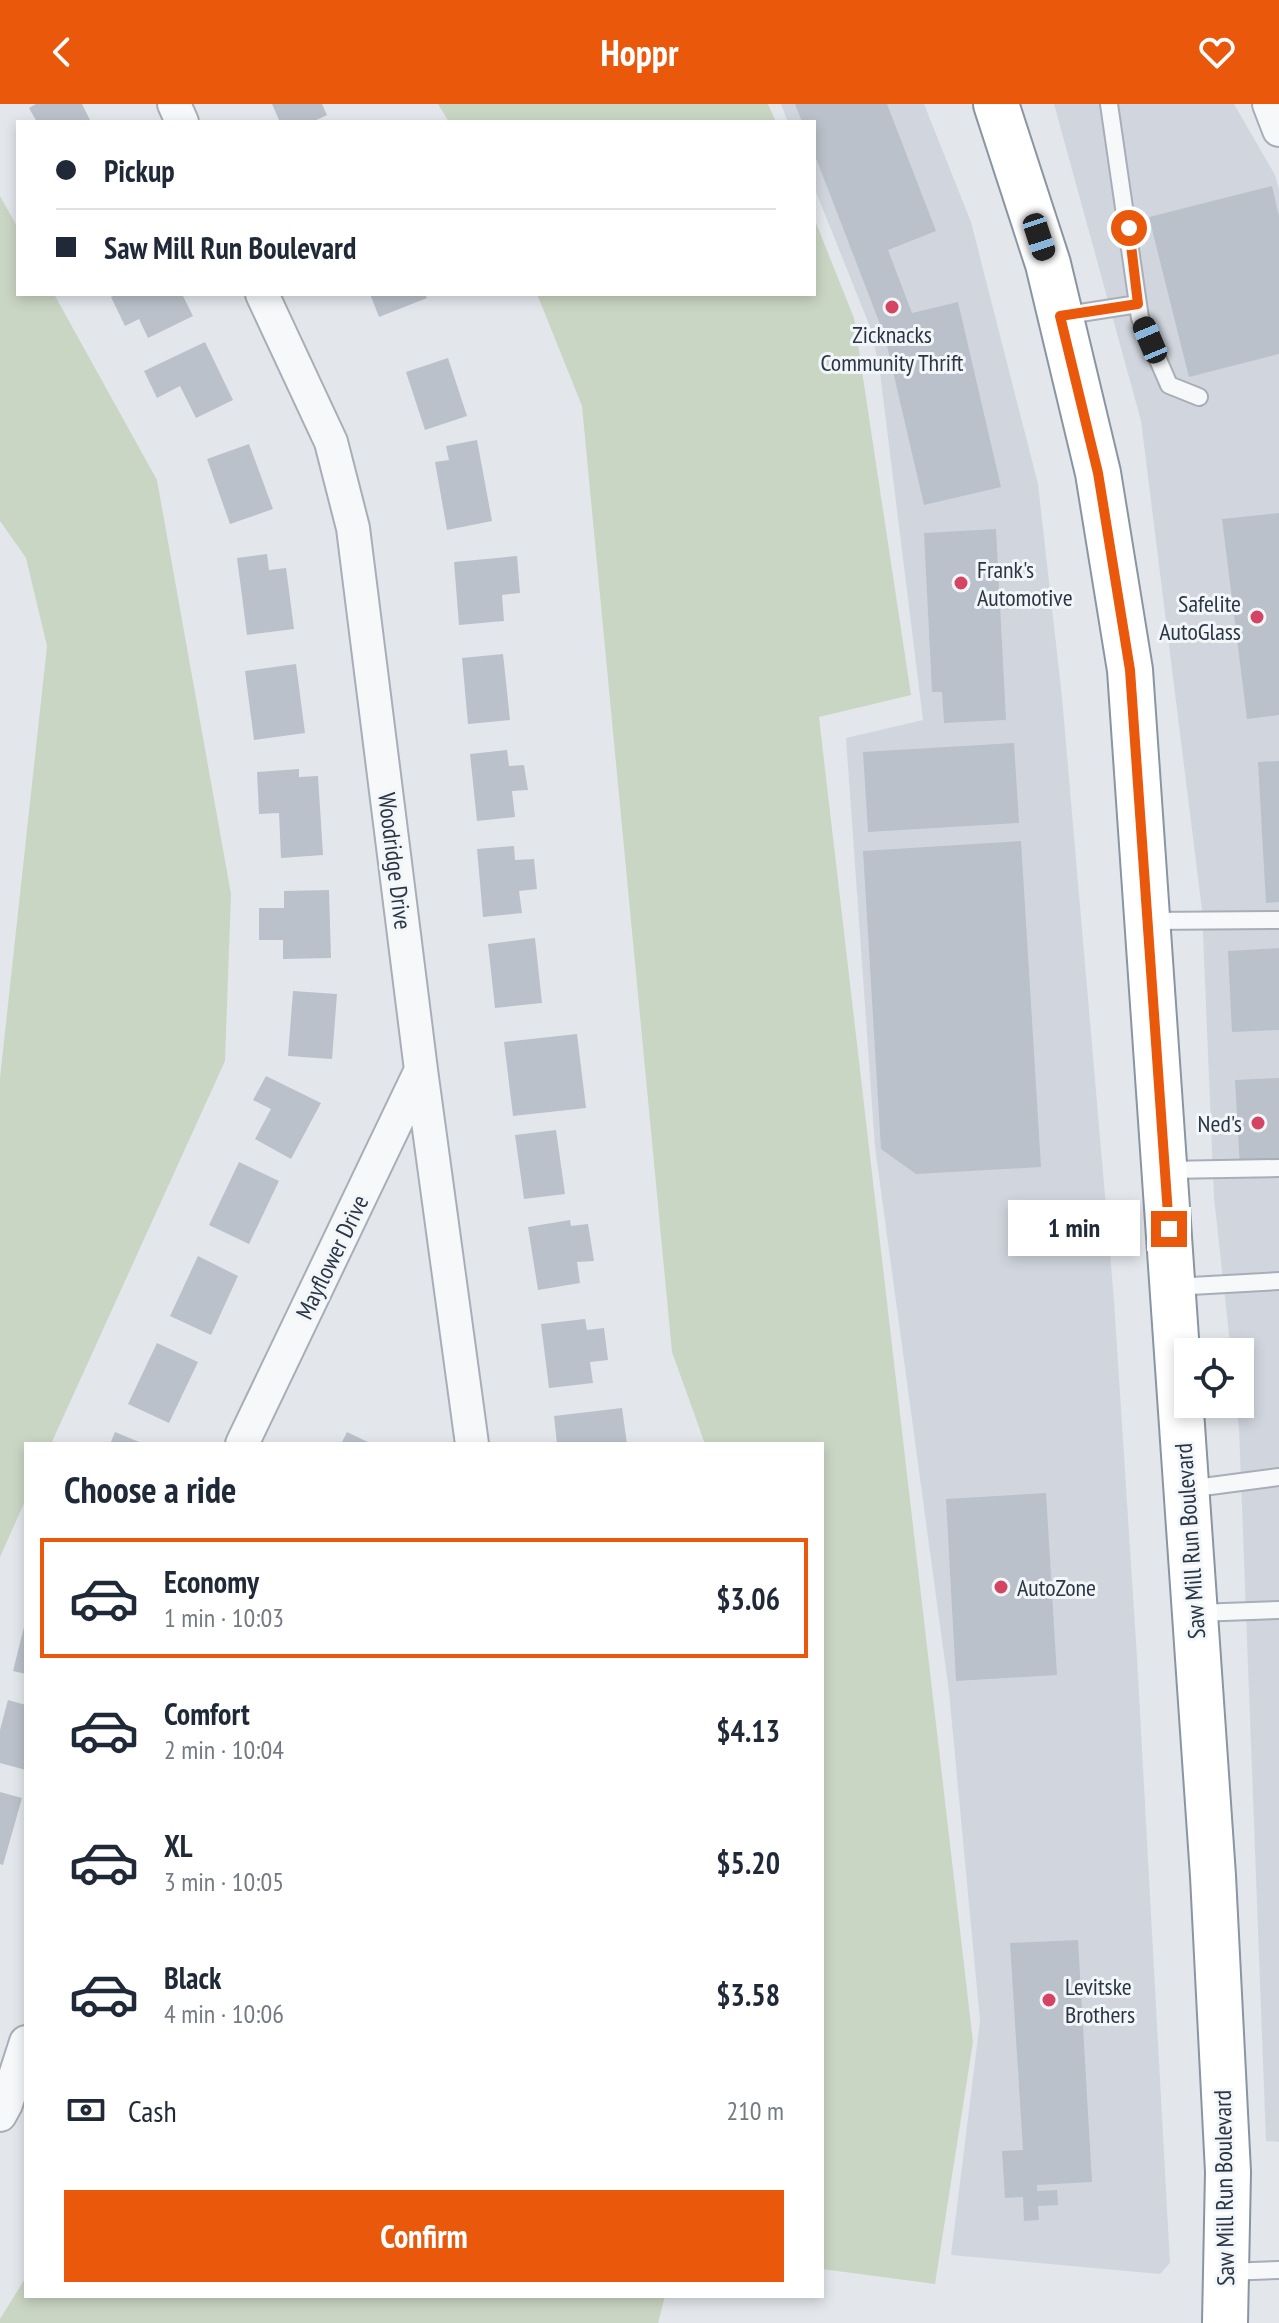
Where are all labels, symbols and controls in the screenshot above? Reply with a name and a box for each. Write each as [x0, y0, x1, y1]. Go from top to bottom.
text: Hoppr [601, 29, 678, 76]
icon: back [40, 30, 84, 74]
icon: heart [1195, 30, 1239, 74]
text: Pickup [104, 151, 175, 190]
car [1020, 210, 1058, 264]
route start [1111, 210, 1147, 246]
text: Saw Mill Run Boulevard [104, 228, 356, 267]
marker: Zicknacks Community Thrift [883, 298, 901, 316]
car [1130, 313, 1170, 367]
place label: Zicknacks Community Thrift [821, 319, 964, 378]
place label: Frank's Automotive [977, 554, 1073, 613]
marker: Frank's Automotive [952, 574, 970, 592]
place label: Safelite AutoGlass [1159, 588, 1241, 647]
marker: Safelite AutoGlass [1248, 608, 1266, 626]
street label: Woodridge Drive [371, 791, 419, 931]
place label: Ned's [1198, 1108, 1242, 1139]
marker: Ned's [1249, 1114, 1267, 1132]
street label: Mayflower Drive [289, 1190, 375, 1324]
callout: 1 min [1009, 1201, 1141, 1257]
text: 1 min [1048, 1211, 1100, 1244]
route end [1151, 1211, 1187, 1247]
map controls [1174, 1338, 1254, 1418]
button: locate [1174, 1338, 1254, 1418]
street label: Saw Mill Run Boulevard [1168, 1442, 1212, 1640]
text: Choose a ride [64, 1466, 236, 1513]
icon: car [68, 1562, 140, 1634]
text: Economy [164, 1562, 259, 1601]
place label: AutoZone [1017, 1572, 1096, 1603]
marker: AutoZone [992, 1578, 1010, 1596]
text: $3.06 [716, 1579, 780, 1618]
text: 1 min · 10:03 [164, 1601, 284, 1634]
icon: car [68, 1694, 140, 1766]
text: Comfort [164, 1694, 250, 1733]
text: $4.13 [716, 1711, 780, 1750]
text: 2 min · 10:04 [164, 1733, 284, 1766]
icon: car [68, 1826, 140, 1898]
text: XL [164, 1826, 193, 1865]
text: $5.20 [716, 1843, 780, 1882]
text: 3 min · 10:05 [164, 1865, 284, 1898]
icon: car [68, 1958, 140, 2030]
text: Black [164, 1958, 221, 1997]
place label: Levitske Brothers [1065, 1971, 1135, 2030]
text: $3.58 [716, 1975, 780, 2014]
marker: Levitske Brothers [1040, 1991, 1058, 2009]
text: 4 min · 10:06 [164, 1997, 284, 2030]
icon: cash [64, 2088, 108, 2132]
street label: Saw Mill Run Boulevard [1207, 2090, 1241, 2286]
text: Cash [128, 2091, 177, 2130]
text: 210 m [726, 2094, 784, 2127]
button: Confirm [64, 2190, 784, 2282]

